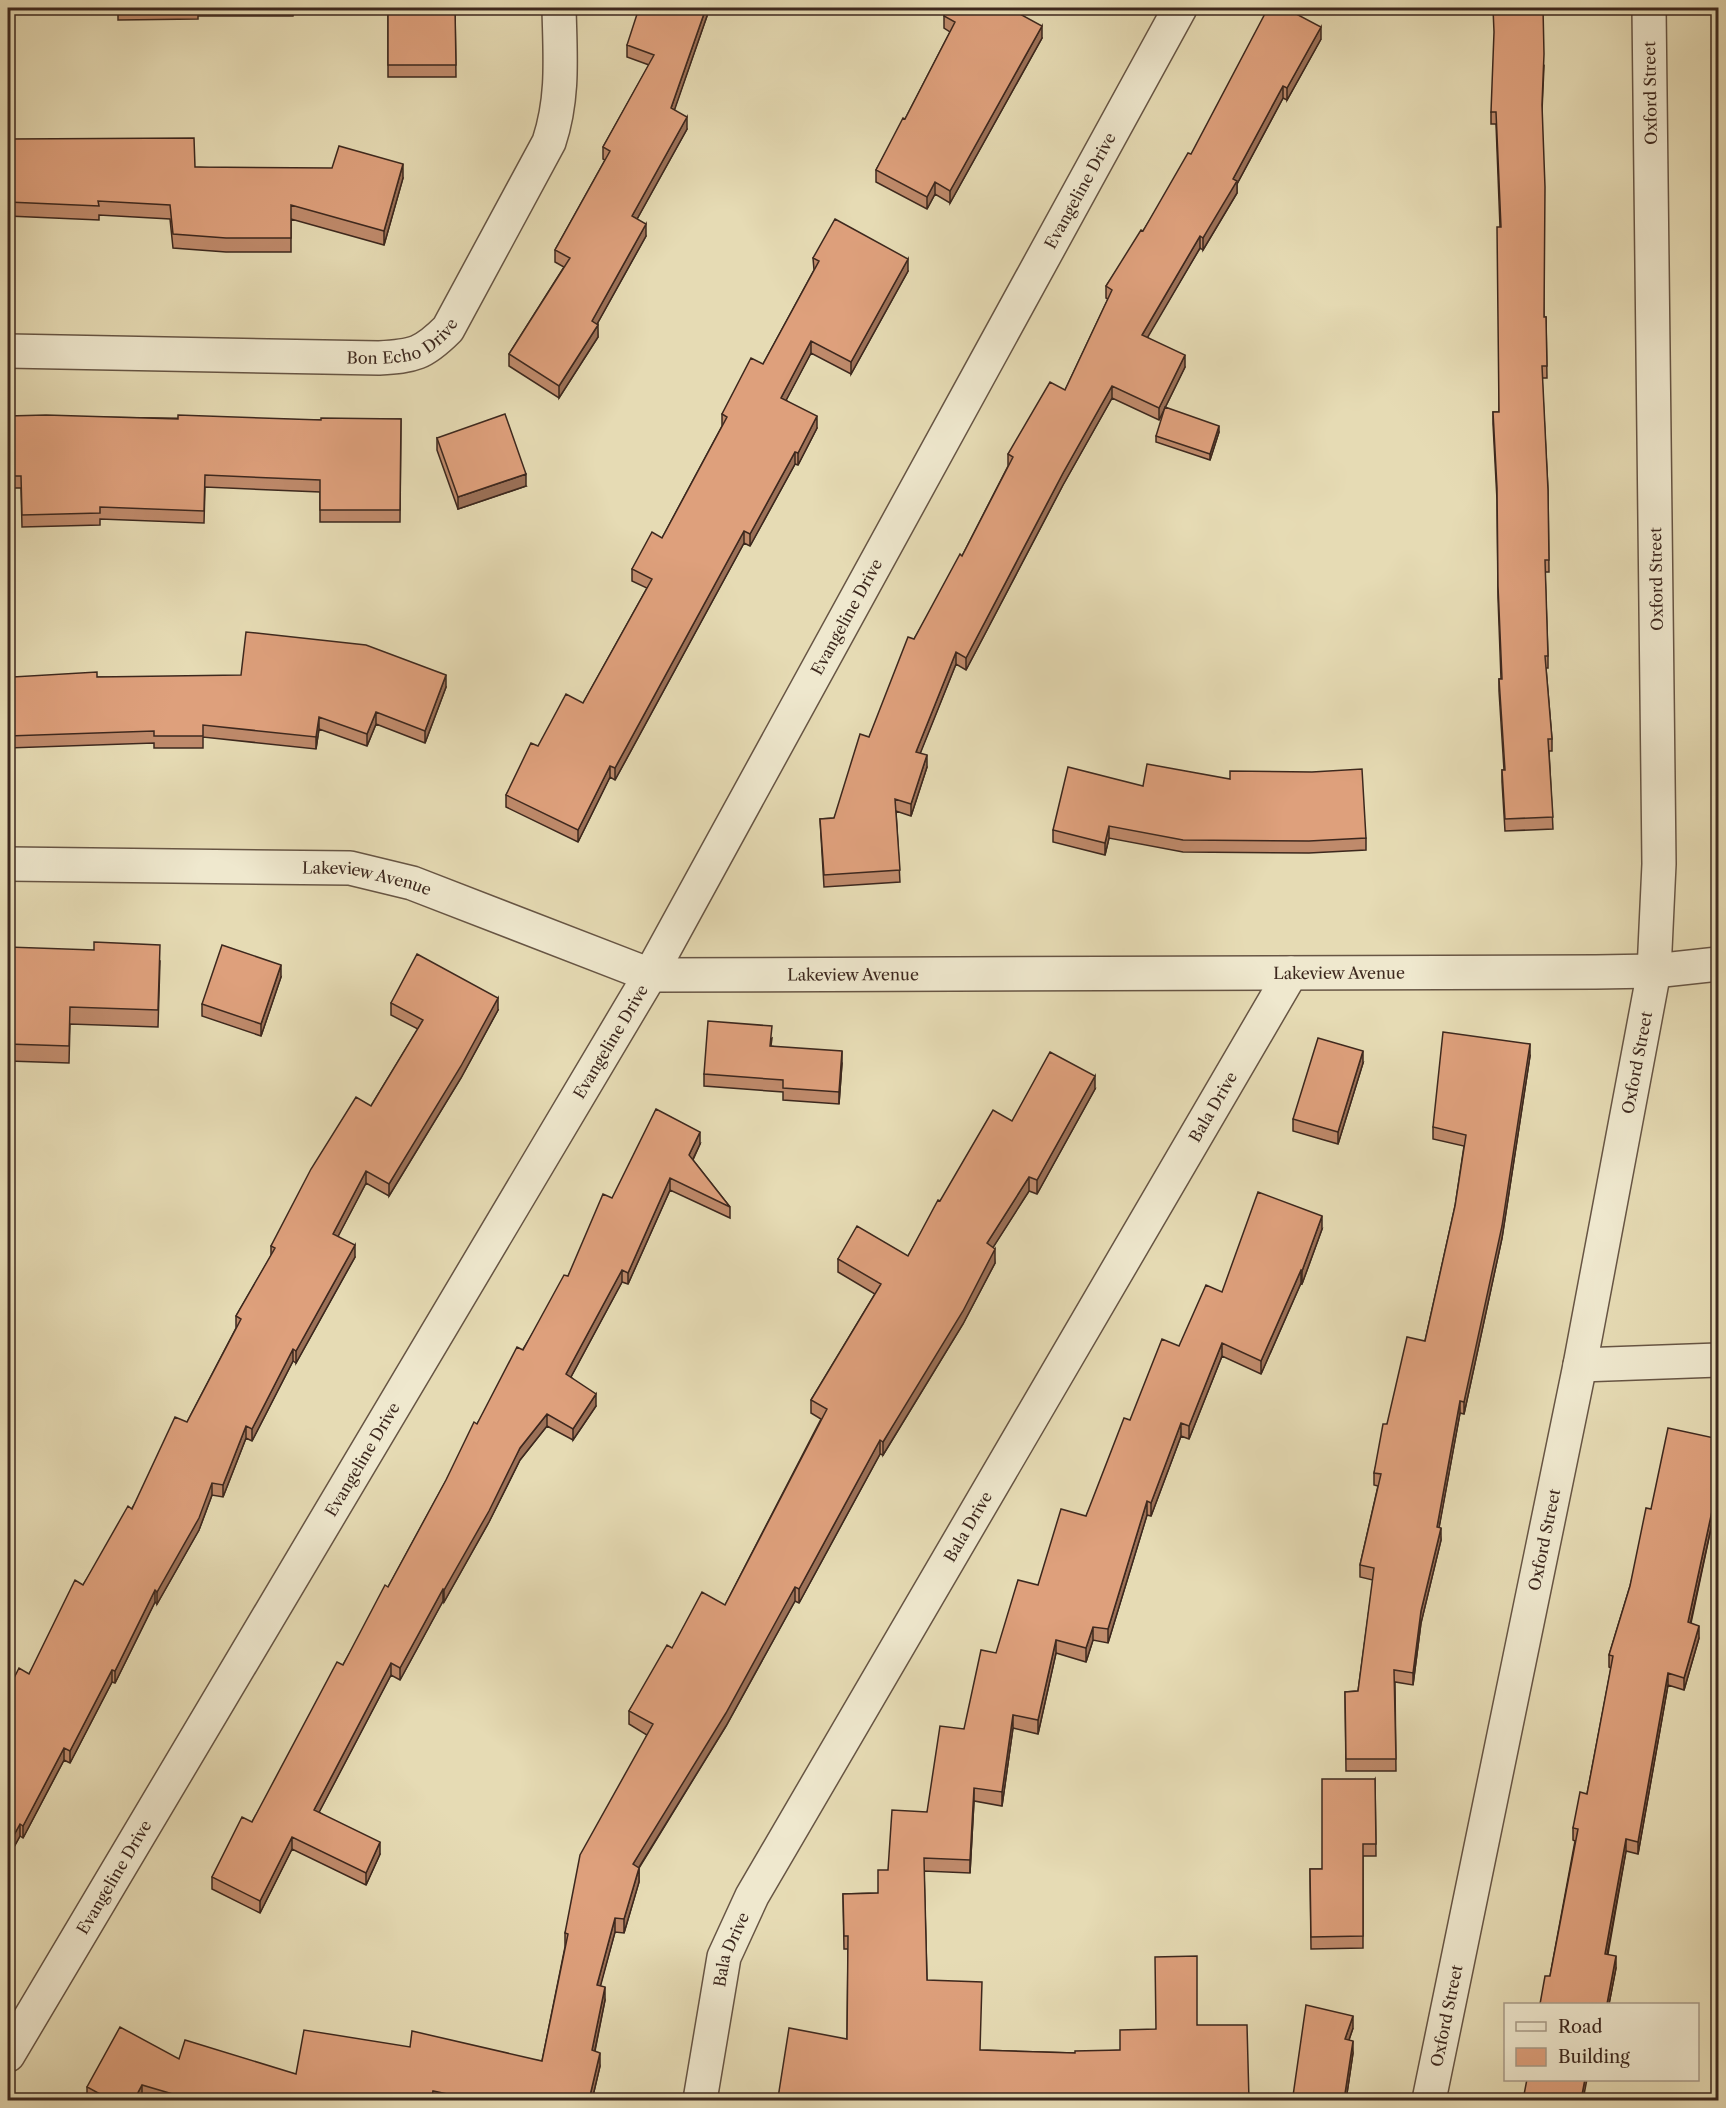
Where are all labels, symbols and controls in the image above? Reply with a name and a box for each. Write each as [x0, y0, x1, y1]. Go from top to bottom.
street label: Oxford Street [1639, 41, 1661, 145]
street label: Evangeline Drive [1040, 129, 1120, 252]
street label: Bon Echo Drive [347, 315, 462, 368]
street label: Oxford Street [1645, 527, 1667, 631]
street label: Evangeline Drive [806, 555, 886, 678]
street label: Lakeview Avenue [302, 857, 434, 900]
street label: Lakeview Avenue [1273, 963, 1405, 983]
street label: Lakeview Avenue [787, 964, 919, 985]
street label: Evangeline Drive [569, 981, 652, 1102]
street label: Oxford Street [1617, 1009, 1656, 1115]
street label: Bala Drive [1184, 1068, 1241, 1146]
street label: Evangeline Drive [320, 1398, 404, 1520]
street label: Oxford Street [1524, 1487, 1564, 1593]
street label: Bala Drive [939, 1488, 996, 1565]
street label: Evangeline Drive [72, 1816, 155, 1938]
street label: Bala Drive [709, 1909, 753, 1989]
street label: Oxford Street [1426, 1963, 1467, 2069]
legend [1504, 2003, 1699, 2081]
text: Road [1558, 2016, 1603, 2038]
text: Building [1558, 2046, 1630, 2068]

